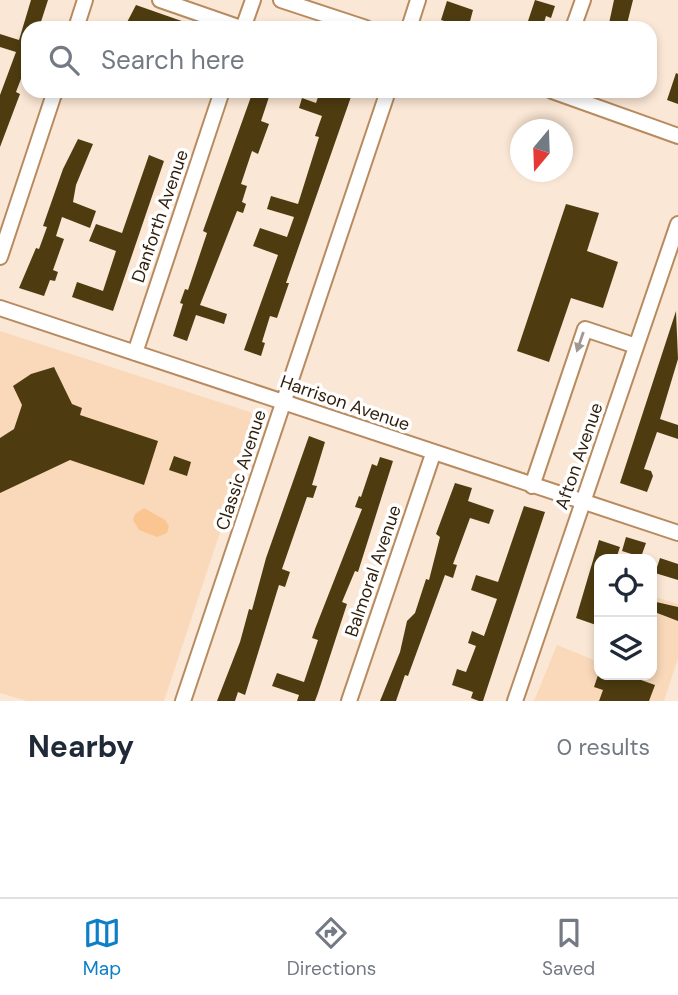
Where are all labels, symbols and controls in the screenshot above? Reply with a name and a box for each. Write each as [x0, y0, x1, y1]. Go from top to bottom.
search box [21, 21, 657, 98]
icon: search [45, 41, 83, 79]
text: Search here [101, 43, 244, 77]
north arrow [510, 119, 573, 182]
street label: Danforth Avenue [126, 146, 194, 286]
one-way arrow [575, 332, 585, 353]
street label: Harrison Avenue [277, 370, 413, 436]
street label: Afton Avenue [549, 399, 609, 513]
street label: Classic Avenue [210, 407, 272, 533]
street label: Balmoral Avenue [339, 502, 407, 640]
map controls [594, 554, 657, 680]
button: locate [594, 554, 657, 617]
button: layers [594, 617, 657, 680]
text: Nearby [28, 727, 134, 766]
text: 0 results [557, 732, 650, 762]
tab: Map [83, 914, 121, 981]
tab: Directions [287, 914, 376, 981]
tab: Saved [542, 914, 595, 981]

